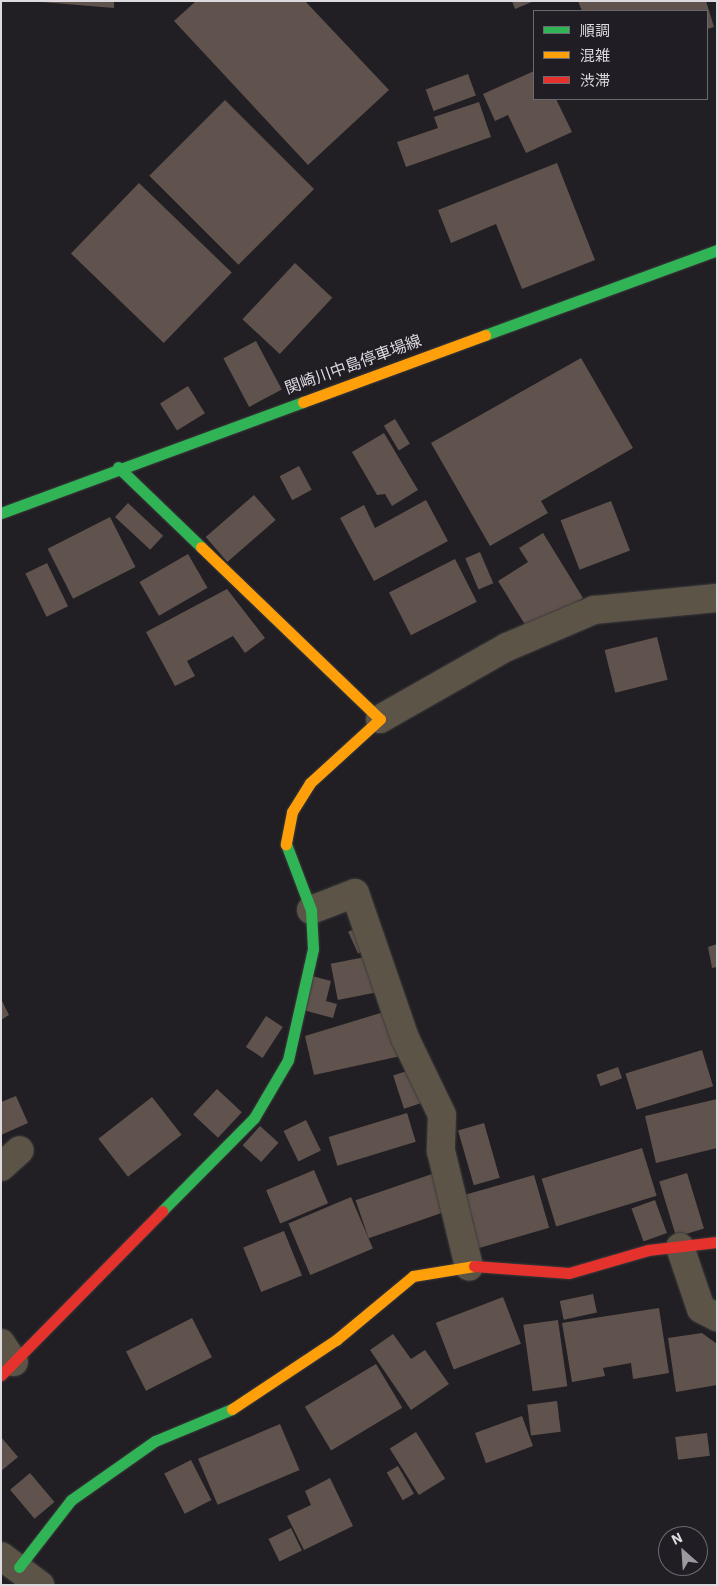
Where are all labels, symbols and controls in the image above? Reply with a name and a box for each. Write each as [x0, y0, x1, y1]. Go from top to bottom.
legend [533, 10, 708, 100]
text: 順調 [580, 21, 610, 40]
text: 混雑 [580, 46, 610, 65]
text: 渋滞 [580, 71, 610, 90]
street label: 関崎川中島停車場線 [282, 330, 424, 398]
north arrow [658, 1526, 708, 1576]
text: N [668, 1528, 685, 1549]

